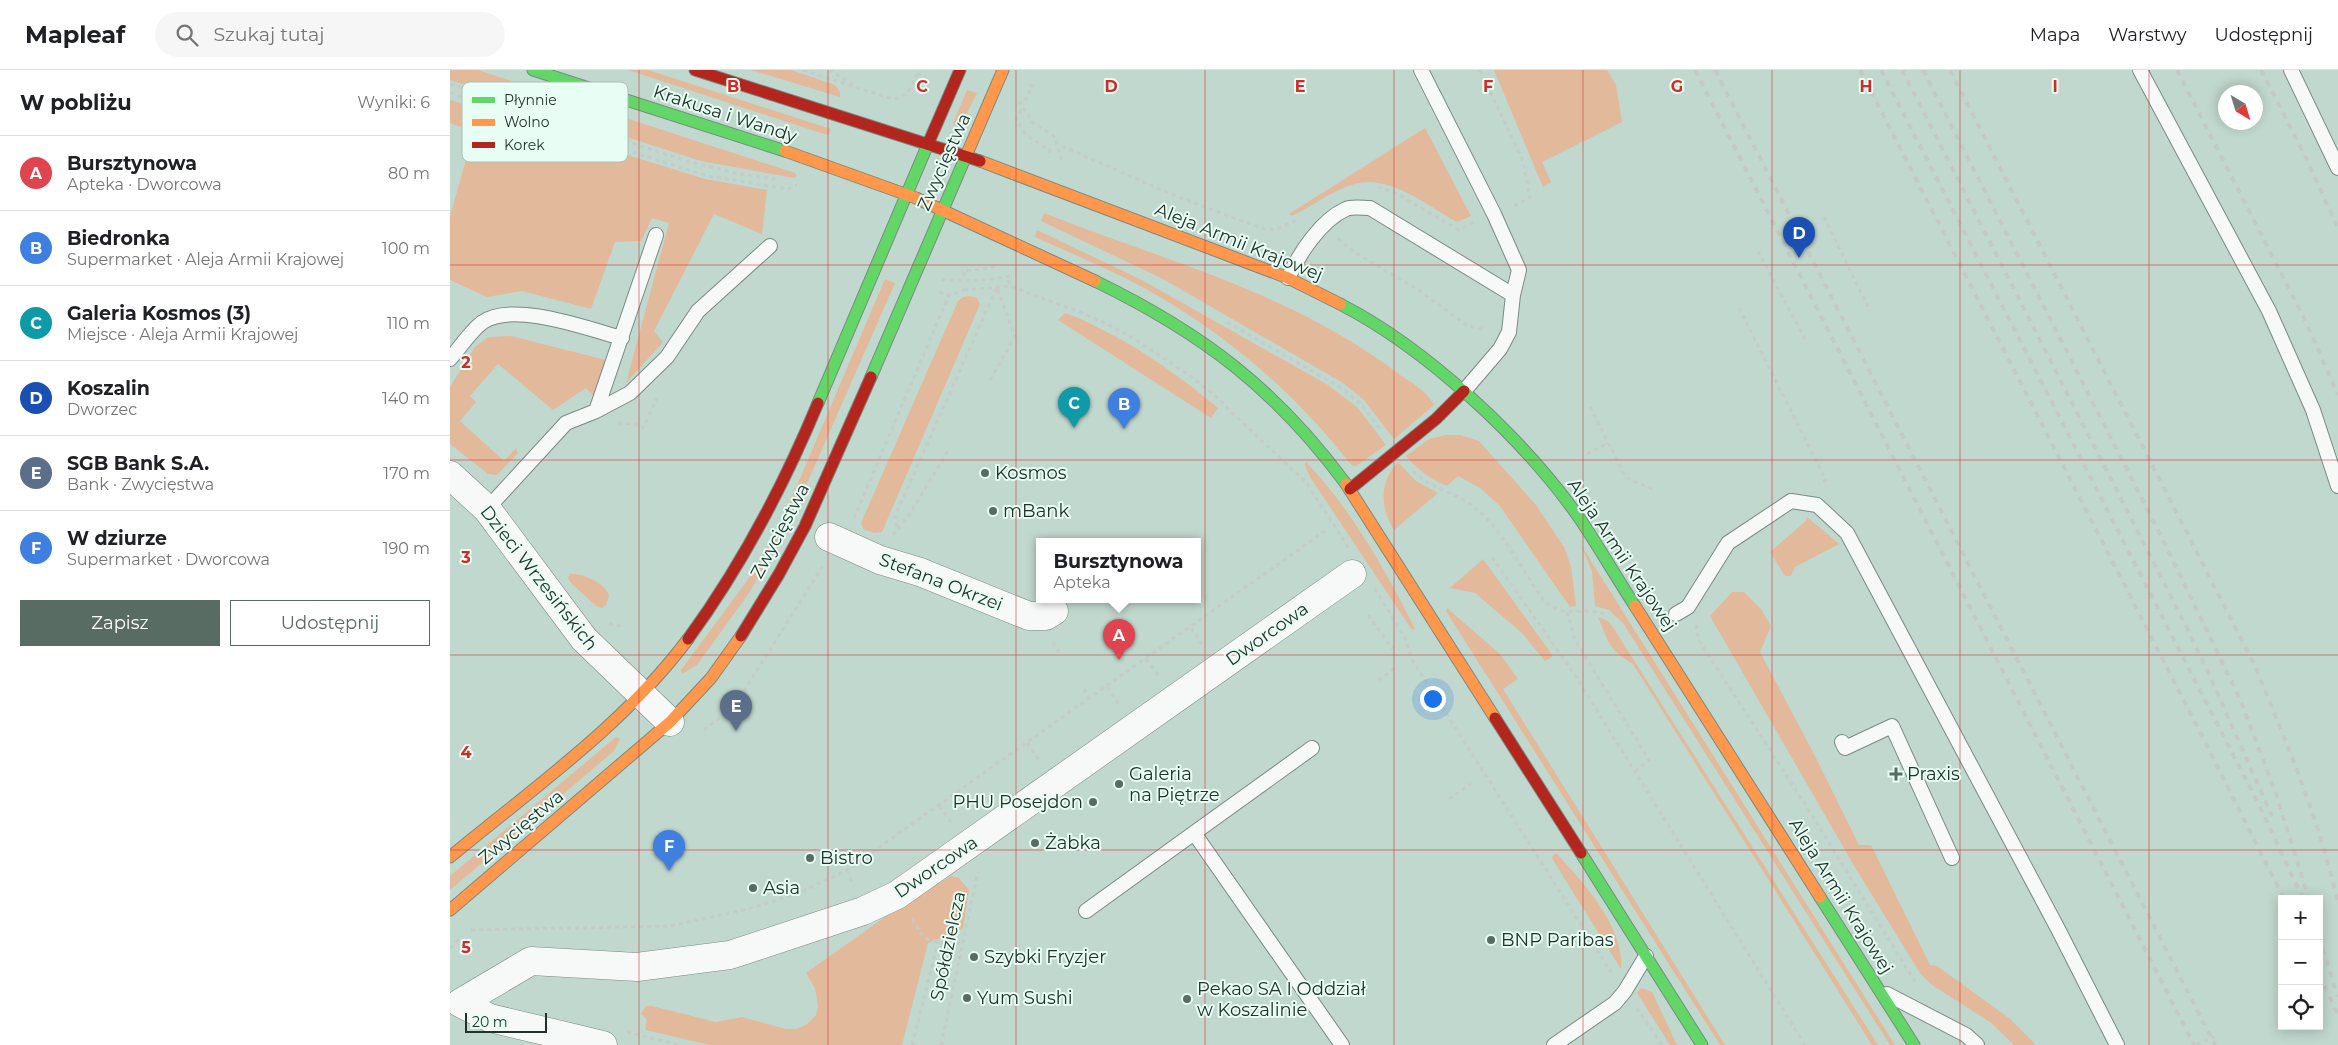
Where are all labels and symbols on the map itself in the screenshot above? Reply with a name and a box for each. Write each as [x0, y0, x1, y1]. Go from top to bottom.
text: B [727, 77, 739, 96]
text: C [916, 77, 928, 96]
text: D [1104, 77, 1118, 96]
text: E [1295, 77, 1305, 96]
text: F [1483, 77, 1493, 96]
text: G [1671, 77, 1683, 96]
text: H [1860, 77, 1872, 96]
text: I [2052, 77, 2058, 96]
street label: Krakusa i Wandy [650, 80, 800, 148]
legend [462, 82, 628, 162]
north arrow [2218, 85, 2263, 130]
text: Płynnie [504, 91, 557, 109]
street label: Zwycięstwa [913, 110, 975, 214]
text: Wolno [504, 113, 550, 131]
text: Korek [504, 136, 545, 154]
street label: Aleja Armii Krajowej [1152, 198, 1326, 286]
pin: D [1783, 217, 1815, 258]
text: 2 [461, 353, 471, 372]
pin: C [1058, 387, 1090, 428]
pin: B [1108, 388, 1140, 429]
place label: Kosmos [995, 462, 1067, 484]
marker: Kosmos [979, 467, 991, 479]
street label: Aleja Armii Krajowej [1563, 475, 1681, 635]
street label: Zwycięstwa [746, 480, 814, 582]
place label: mBank [1003, 500, 1069, 522]
street label: Dzieci Wrzesińskich [475, 501, 603, 655]
marker: mBank [987, 505, 999, 517]
text: 3 [460, 548, 471, 567]
street label: Stefana Okrzei [876, 548, 1006, 616]
street label: Dworcowa [1221, 598, 1313, 670]
pin: A [1103, 619, 1135, 660]
your location [1420, 686, 1446, 712]
pin: E [720, 690, 752, 731]
text: 4 [460, 743, 472, 762]
place label: Galeria na Piętrze [1129, 763, 1220, 806]
place label: Praxis [1907, 763, 1960, 785]
marker: Praxis [1889, 767, 1903, 781]
marker: Galeria na Piętrze [1113, 778, 1125, 790]
street label: Zwycięstwa [474, 785, 568, 869]
place label: PHU Posejdon [953, 791, 1083, 813]
marker: PHU Posejdon [1087, 796, 1099, 808]
street label: Aleja Armii Krajowej [1784, 814, 1898, 978]
pin: F [653, 830, 685, 871]
street label: Dworcowa [890, 831, 982, 903]
place label: Żabka [1045, 832, 1101, 854]
marker: Żabka [1029, 837, 1041, 849]
place label: Bistro [820, 847, 873, 869]
marker: Bistro [804, 852, 816, 864]
place label: Asia [763, 877, 800, 899]
marker: Asia [747, 882, 759, 894]
street label: Spółdzielcza [926, 889, 970, 1003]
place label: BNP Paribas [1501, 929, 1614, 951]
marker: BNP Paribas [1485, 934, 1497, 946]
text: 5 [461, 938, 471, 957]
place label: Szybki Fryzjer [984, 946, 1106, 968]
marker: Szybki Fryzjer [968, 951, 980, 963]
place label: Pekao SA I Oddział w Koszalinie [1197, 978, 1366, 1021]
place label: Yum Sushi [977, 987, 1073, 1009]
marker: Yum Sushi [961, 992, 973, 1004]
marker: Pekao SA I Oddział w Koszalinie [1181, 993, 1193, 1005]
scale bar [465, 1010, 548, 1033]

